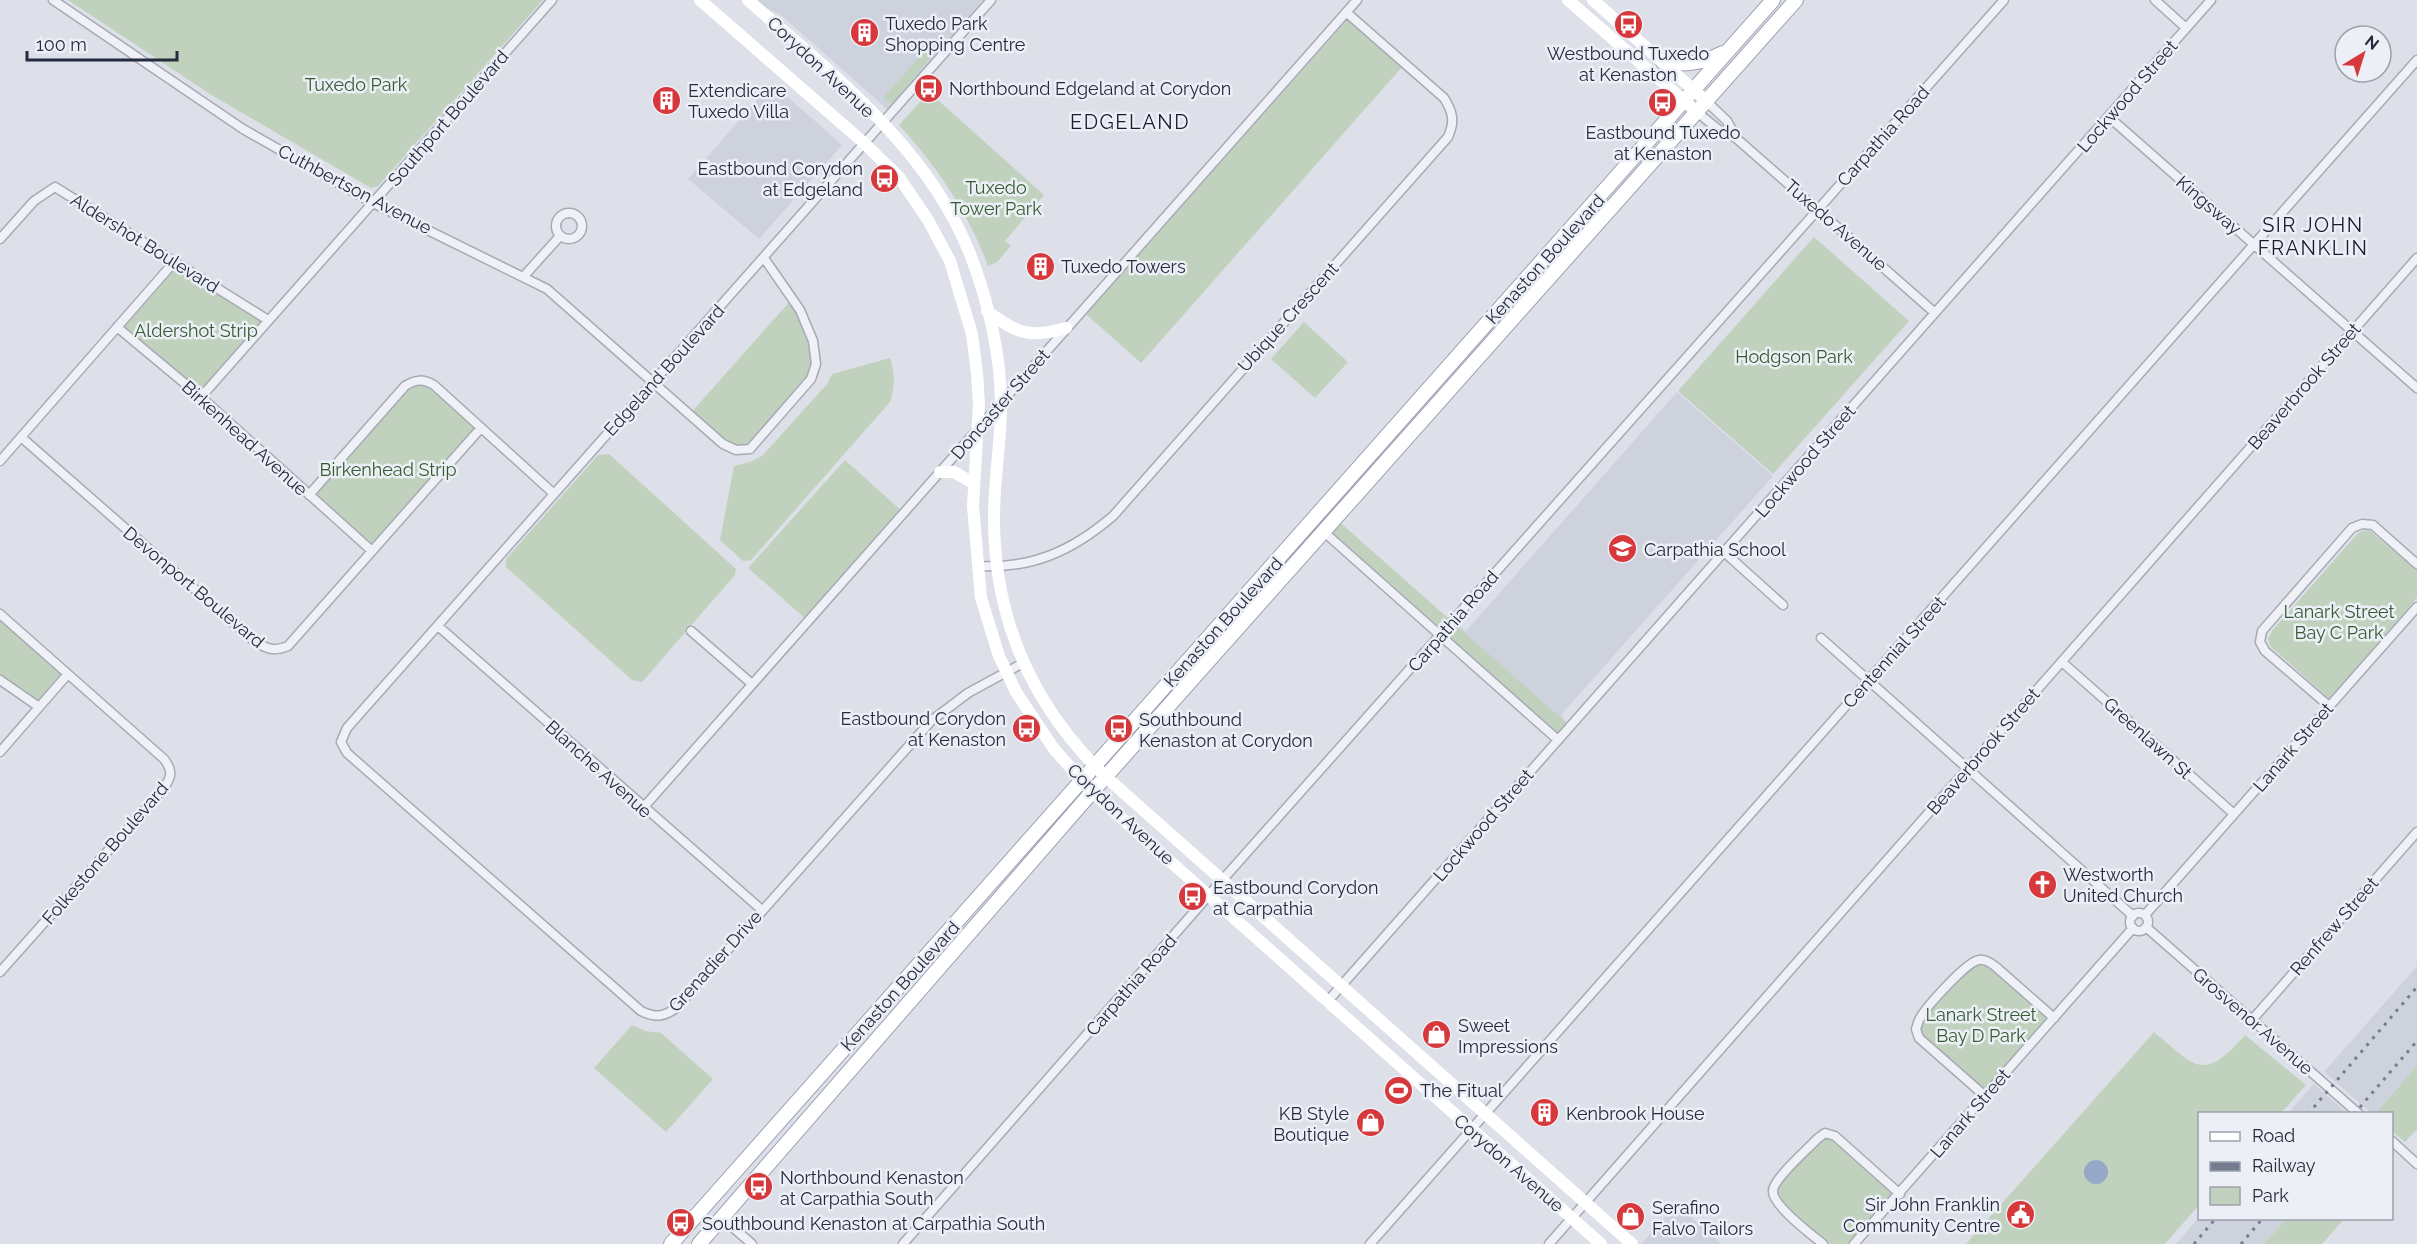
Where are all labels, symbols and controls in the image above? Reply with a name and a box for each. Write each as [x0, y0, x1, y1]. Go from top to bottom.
bus stop icon: Westbound Tuxedo at Kenaston [1612, 8, 1644, 40]
street label: Corydon Avenue [763, 12, 879, 122]
place label: Tuxedo Park Shopping Centre [885, 13, 1026, 55]
building icon: Tuxedo Park Shopping Centre [848, 17, 880, 49]
scale bar [27, 24, 177, 62]
north arrow [2333, 24, 2393, 84]
text: N [2361, 31, 2383, 54]
text: 100 m [36, 34, 87, 55]
street label: Lockwood Street [2073, 36, 2181, 156]
place label: Westbound Tuxedo at Kenaston [1547, 43, 1710, 85]
street label: Southport Boulevard [383, 46, 513, 190]
bus stop icon: Northbound Edgeland at Corydon [912, 72, 944, 104]
park label: Tuxedo Park [305, 74, 408, 95]
place label: Northbound Edgeland at Corydon [949, 78, 1231, 99]
place label: Extendicare Tuxedo Villa [688, 80, 789, 122]
street label: Carpathia Road [1833, 82, 1933, 190]
building icon: Extendicare Tuxedo Villa [651, 84, 683, 116]
bus stop icon: Eastbound Tuxedo at Kenaston [1647, 87, 1679, 119]
district label: EDGELAND [1070, 110, 1190, 134]
place label: Eastbound Tuxedo at Kenaston [1586, 122, 1741, 164]
street label: Cuthbertson Avenue [275, 140, 436, 239]
place label: Eastbound Corydon at Edgeland [698, 158, 863, 200]
bus stop icon: Eastbound Corydon at Edgeland [868, 162, 900, 194]
street label: Kingsway [2172, 171, 2246, 239]
street label: Tuxedo Avenue [1781, 175, 1892, 275]
park label: Tuxedo Tower Park [950, 177, 1042, 219]
street label: Aldershot Boulevard [67, 189, 223, 297]
street label: Kenaston Boulevard [1481, 190, 1609, 328]
district label: SIR JOHN FRANKLIN [2258, 213, 2368, 260]
building icon: Tuxedo Towers [1024, 250, 1056, 282]
place label: Tuxedo Towers [1061, 256, 1186, 277]
street label: Ubique Crescent [1233, 258, 1343, 376]
street label: Edgeland Boulevard [599, 300, 729, 440]
street label: Beaverbrook Street [2243, 318, 2365, 454]
park label: Aldershot Strip [134, 320, 258, 341]
street label: Doncaster Street [946, 345, 1054, 463]
park label: Hodgson Park [1735, 346, 1853, 367]
street label: Birkenhead Avenue [178, 376, 312, 500]
street label: Lockwood Street [1751, 401, 1859, 521]
park label: Birkenhead Strip [319, 459, 457, 480]
street label: Devonport Boulevard [119, 522, 269, 652]
school or university icon: Carpathia School [1607, 533, 1639, 565]
place label: Carpathia School [1644, 539, 1786, 560]
street label: Kenaston Boulevard [1159, 553, 1287, 691]
street label: Carpathia Road [1403, 566, 1503, 676]
street label: Centennial Street [1838, 592, 1950, 712]
park label: Lanark Street Bay C Park [2284, 601, 2394, 643]
street label: Beaverbrook Street [1922, 683, 2044, 819]
street label: Greenlawn St [2100, 693, 2196, 783]
street label: Lanark Street [2249, 698, 2337, 796]
place label: Eastbound Corydon at Kenaston [841, 708, 1006, 750]
place label: Southbound Kenaston at Corydon [1139, 709, 1313, 751]
bus stop icon: Eastbound Corydon at Kenaston [1011, 712, 1043, 744]
bus stop icon: Southbound Kenaston at Corydon [1102, 713, 1134, 745]
street label: Blanche Avenue [542, 716, 657, 822]
street label: Corydon Avenue [1063, 759, 1179, 869]
street label: Lockwood Street [1429, 765, 1537, 885]
street label: Folkestone Boulevard [38, 778, 172, 928]
place label: Westworth United Church [2063, 864, 2183, 906]
church icon: Westworth United Church [2026, 868, 2058, 900]
street label: Renfrew Street [2286, 873, 2382, 979]
place label: Eastbound Corydon at Carpathia [1213, 877, 1378, 919]
bus stop icon: Eastbound Corydon at Carpathia [1176, 881, 1208, 913]
street label: Grenadier Drive [664, 906, 766, 1016]
street label: Kenaston Boulevard [836, 917, 964, 1055]
street label: Carpathia Road [1081, 930, 1181, 1040]
street label: Grosvenor Avenue [2189, 963, 2318, 1079]
park label: Lanark Street Bay D Park [1926, 1004, 2036, 1046]
place label: Sweet Impressions [1458, 1015, 1558, 1057]
shop icon: Sweet Impressions [1421, 1019, 1453, 1051]
street label: Lanark Street [1926, 1064, 2014, 1162]
sports icon: The Fitual [1383, 1074, 1415, 1106]
place label: The Fitual [1420, 1080, 1503, 1101]
building icon: Kenbrook House [1529, 1097, 1561, 1129]
place label: KB Style Boutique [1273, 1103, 1349, 1145]
place label: Kenbrook House [1566, 1103, 1705, 1124]
shop icon: KB Style Boutique [1354, 1107, 1386, 1139]
street label: Corydon Avenue [1450, 1110, 1568, 1217]
legend [2198, 1112, 2393, 1220]
text: Road [2252, 1125, 2295, 1146]
text: Railway [2252, 1155, 2316, 1176]
place label: Northbound Kenaston at Carpathia South [780, 1167, 964, 1209]
bus stop icon: Northbound Kenaston at Carpathia South [743, 1171, 775, 1203]
text: Park [2252, 1185, 2289, 1206]
place label: Sir John Franklin Community Centre [1843, 1194, 2000, 1236]
place label: Serafino Falvo Tailors [1652, 1197, 1754, 1239]
public building icon: Sir John Franklin Community Centre [2005, 1198, 2037, 1230]
shop icon: Serafino Falvo Tailors [1615, 1201, 1647, 1233]
bus stop icon: Southbound Kenaston at Carpathia South [665, 1207, 697, 1239]
place label: Southbound Kenaston at Carpathia South [702, 1213, 1045, 1234]

